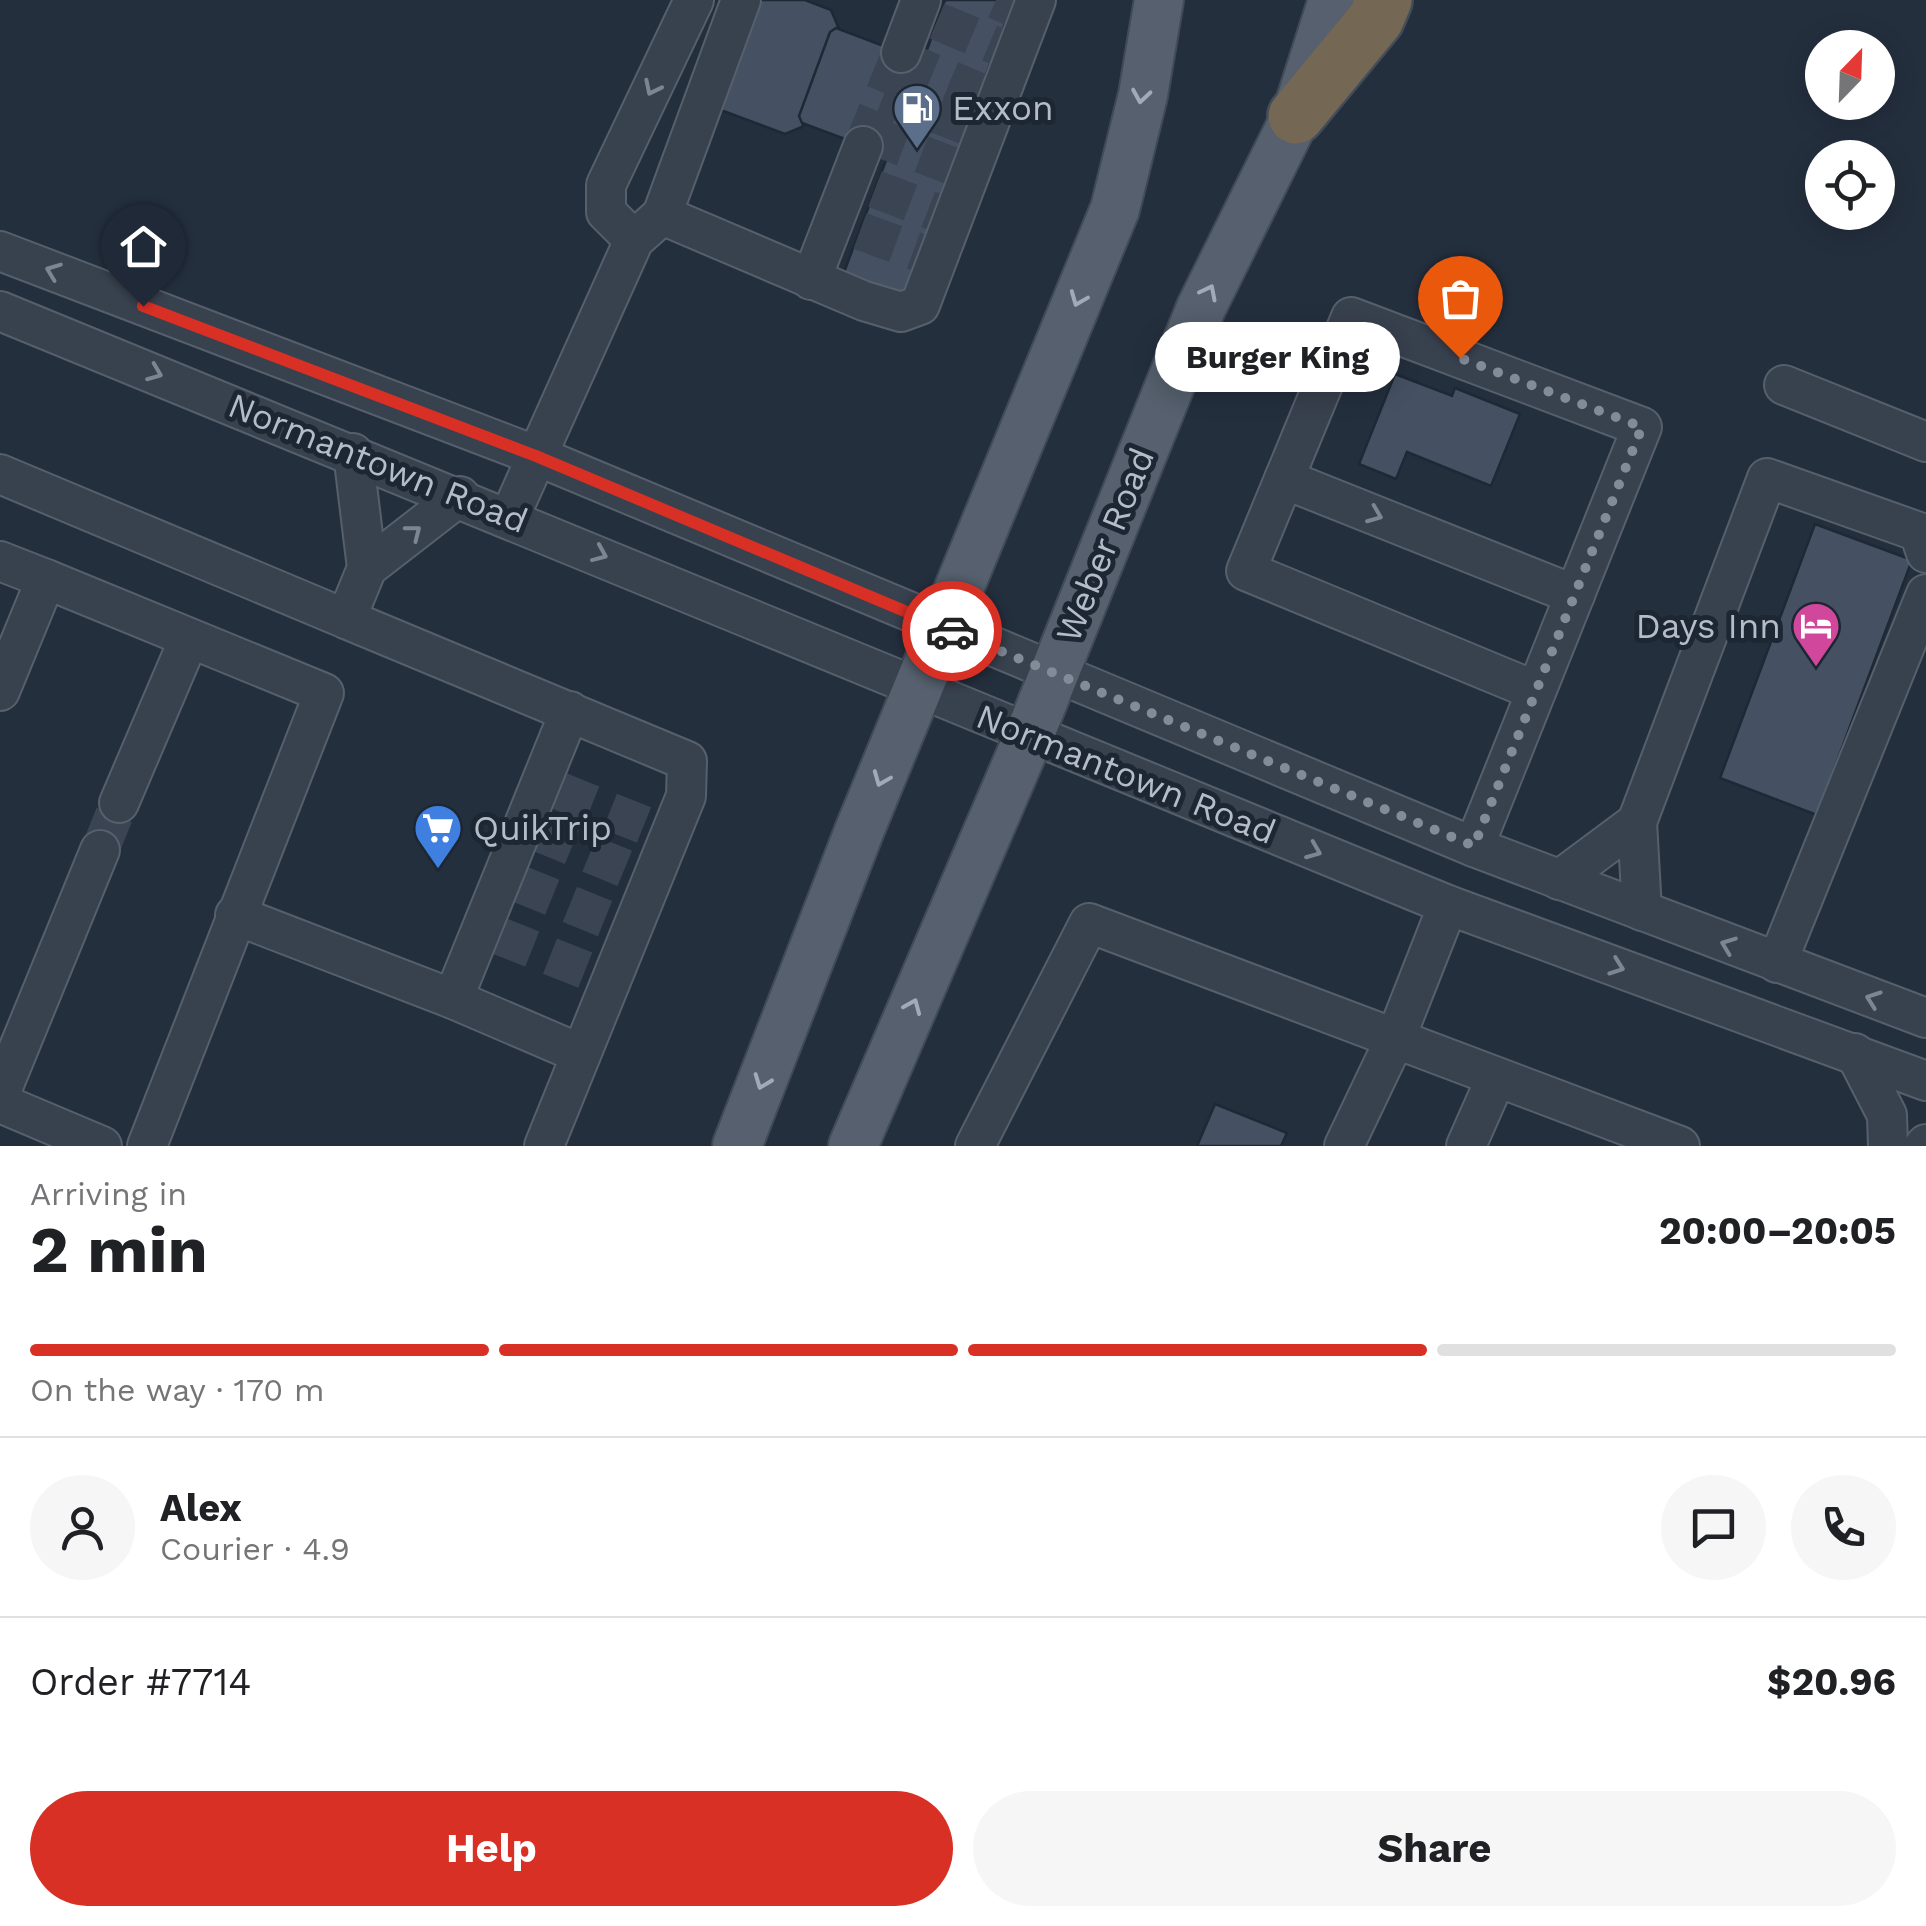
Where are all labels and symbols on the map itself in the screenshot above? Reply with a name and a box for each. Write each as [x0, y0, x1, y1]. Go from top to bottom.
north arrow [1805, 30, 1895, 120]
one-way arrow [645, 78, 665, 96]
fuel station icon: Exxon [891, 82, 943, 150]
place label: Exxon [952, 87, 1054, 129]
one-way arrow [1132, 87, 1153, 104]
pin [101, 204, 186, 307]
pin [1418, 256, 1503, 359]
one-way arrow [45, 263, 63, 283]
one-way arrow [1197, 285, 1216, 303]
one-way arrow [1070, 290, 1090, 307]
callout: Burger King [1155, 323, 1400, 393]
one-way arrow [146, 362, 163, 382]
street label: Normantown Road [222, 384, 534, 542]
street label: Weber Road [1047, 442, 1163, 648]
one-way arrow [1365, 504, 1382, 524]
one-way arrow [402, 526, 420, 544]
one-way arrow [590, 542, 608, 562]
courier [902, 581, 1002, 681]
hotel icon: Days Inn [1790, 600, 1842, 668]
place label: Days Inn [1635, 605, 1781, 647]
street label: Normantown Road [970, 695, 1282, 853]
one-way arrow [873, 769, 893, 787]
supermarket icon: QuikTrip [412, 802, 464, 870]
place label: QuikTrip [473, 807, 612, 849]
one-way arrow [1304, 839, 1322, 859]
one-way arrow [1720, 936, 1738, 956]
one-way arrow [1608, 955, 1625, 976]
one-way arrow [1865, 990, 1882, 1011]
one-way arrow [901, 998, 921, 1016]
one-way arrow [753, 1072, 774, 1089]

